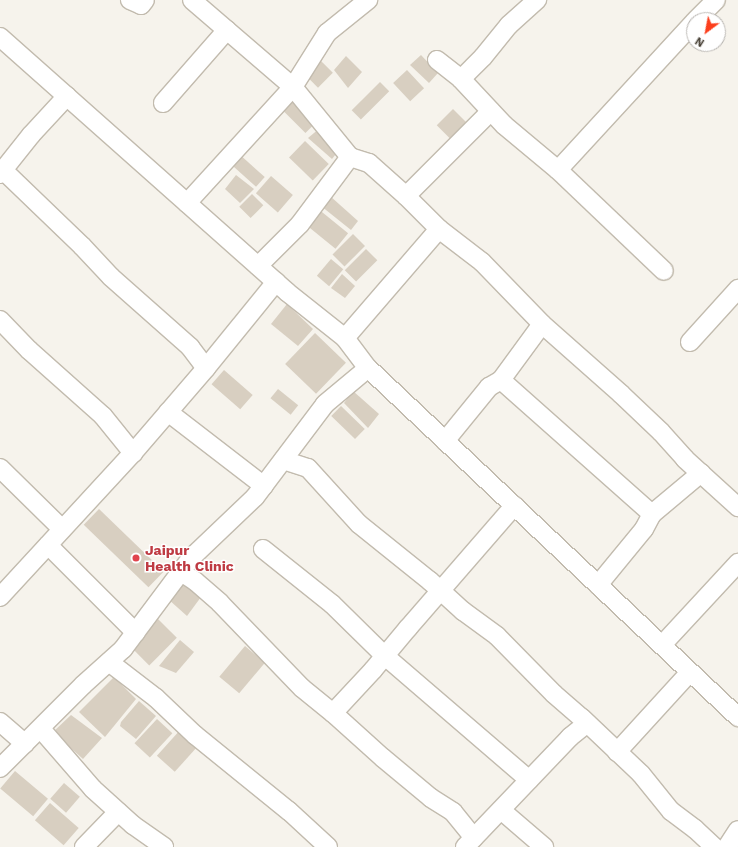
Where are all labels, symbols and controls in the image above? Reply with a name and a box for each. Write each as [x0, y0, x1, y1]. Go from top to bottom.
north arrow [686, 12, 726, 52]
text: N [693, 34, 707, 49]
place label: Jaipur Health Clinic [145, 542, 234, 574]
marker: Jaipur Health Clinic [130, 552, 142, 564]

